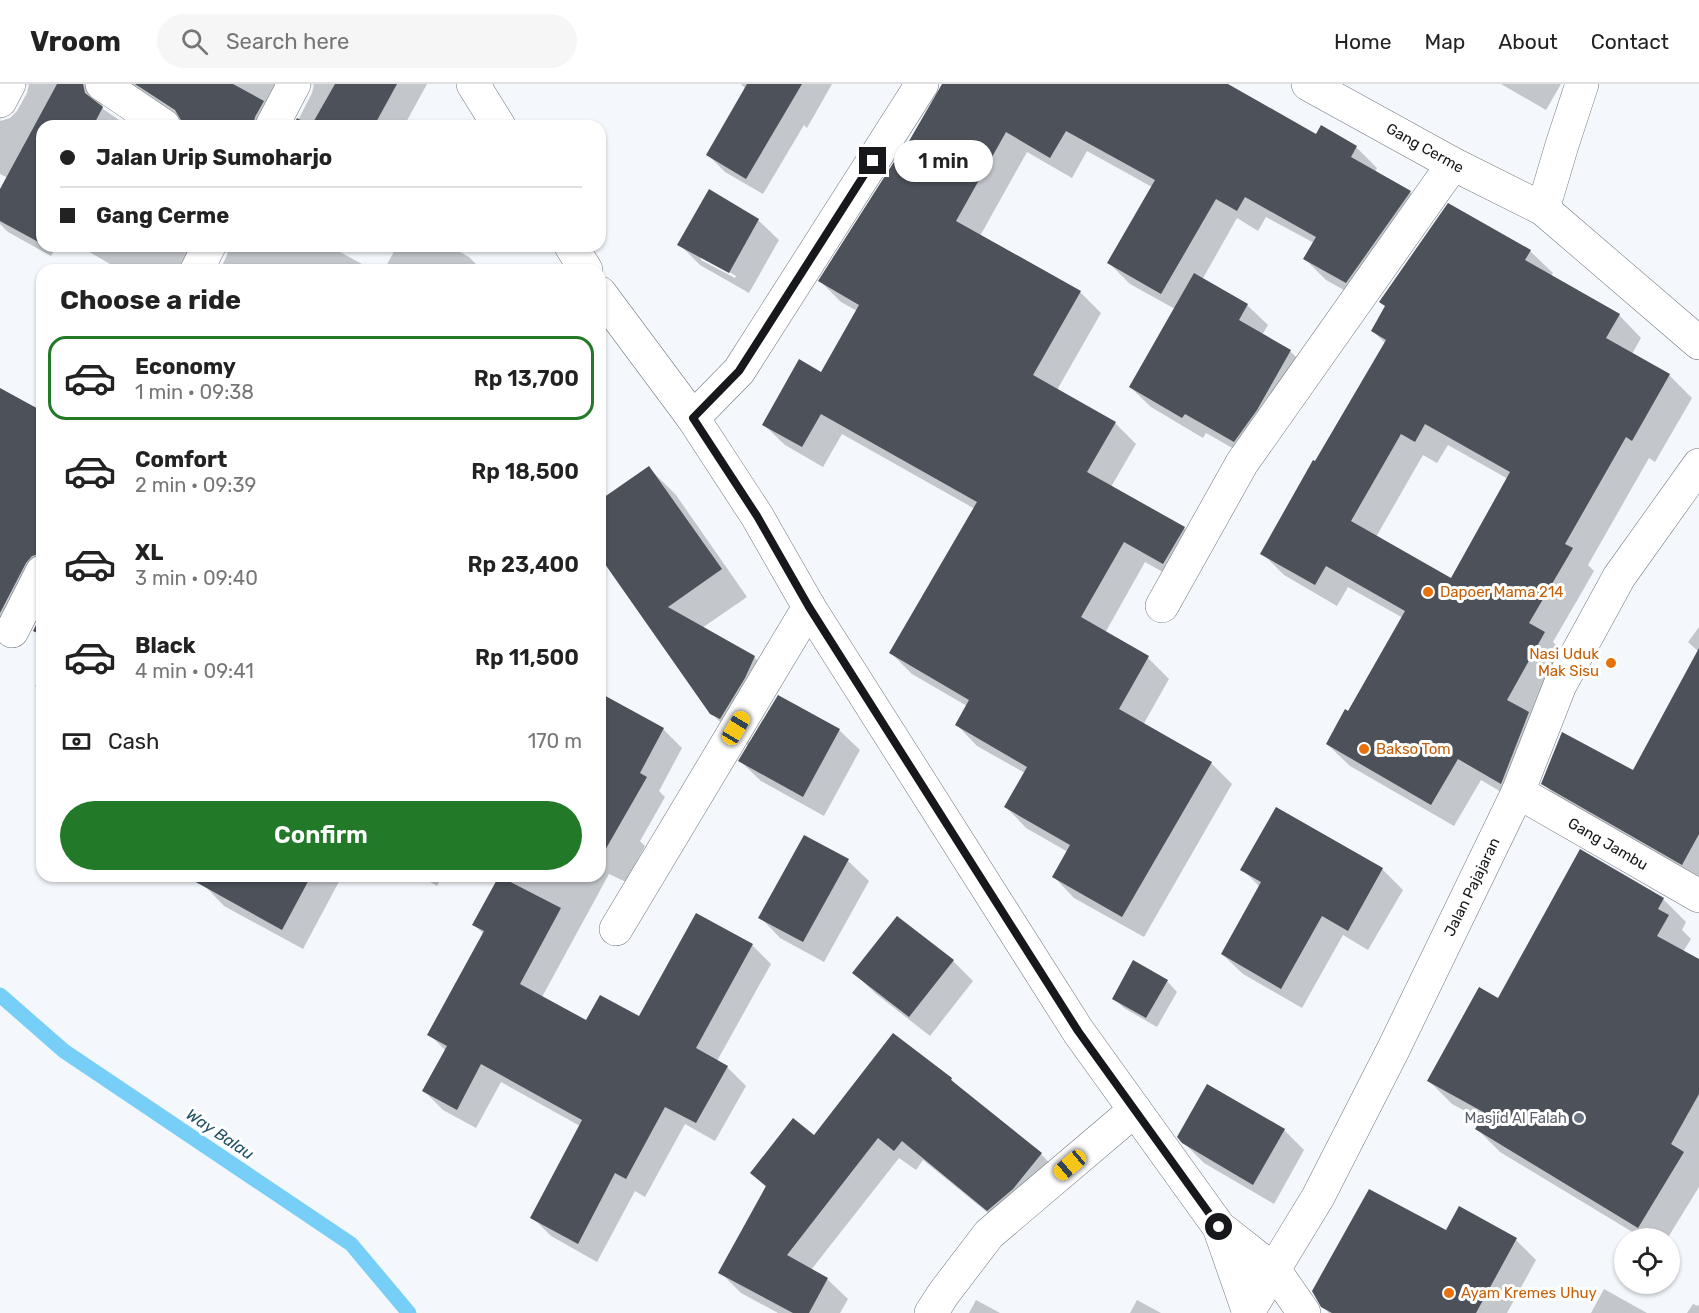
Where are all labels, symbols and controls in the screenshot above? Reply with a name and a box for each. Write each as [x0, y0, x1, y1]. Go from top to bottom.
search box [157, 14, 577, 68]
text: Vroom [30, 25, 121, 58]
icon: search [178, 25, 211, 58]
text: Search here [226, 28, 349, 55]
text: Home [1334, 29, 1391, 54]
text: Map [1424, 29, 1465, 54]
text: About [1498, 29, 1558, 54]
text: Contact [1591, 29, 1669, 54]
street label: Gang Cerme [1383, 119, 1467, 177]
callout: 1 min [894, 140, 993, 182]
text: Jalan Urip Sumoharjo [96, 144, 332, 171]
route end [859, 147, 886, 174]
text: 1 min [918, 149, 969, 173]
text: Gang Cerme [96, 202, 229, 229]
text: Choose a ride [60, 284, 241, 316]
icon: car [63, 351, 117, 405]
text: Economy [135, 353, 236, 380]
text: Rp 13,700 [474, 365, 579, 392]
text: 1 min · 09:38 [135, 380, 254, 404]
icon: car [63, 444, 117, 498]
text: Comfort [135, 446, 227, 473]
text: Rp 18,500 [471, 458, 579, 485]
text: 2 min · 09:39 [135, 473, 256, 497]
icon: car [63, 537, 117, 591]
text: XL [135, 539, 163, 566]
text: Rp 23,400 [468, 551, 579, 578]
text: 3 min · 09:40 [135, 566, 258, 590]
place label: Dapoer Mama 214 [1440, 583, 1564, 601]
marker: Dapoer Mama 214 [1421, 585, 1435, 599]
icon: car [63, 630, 117, 684]
text: Black [135, 632, 196, 659]
text: Rp 11,500 [475, 644, 579, 671]
place label: Nasi Uduk Mak Sisu [1529, 645, 1599, 680]
marker: Nasi Uduk Mak Sisu [1604, 656, 1618, 670]
text: 4 min · 09:41 [135, 659, 254, 683]
car [719, 708, 753, 748]
icon: cash [60, 725, 93, 758]
text: Cash [108, 728, 159, 755]
text: 170 m [528, 729, 582, 753]
place label: Bakso Tom [1376, 740, 1451, 758]
marker: Bakso Tom [1357, 742, 1371, 756]
button: Confirm [60, 801, 582, 870]
street label: Gang Jambu [1565, 814, 1651, 874]
street label: Jalan Pajajaran [1440, 835, 1504, 939]
water label: Way Balau [183, 1104, 258, 1164]
place label: Masjid Al Falah [1464, 1109, 1567, 1127]
marker: Masjid Al Falah [1572, 1111, 1586, 1125]
car [1050, 1147, 1090, 1183]
route start [1205, 1213, 1232, 1240]
map controls [1614, 1228, 1680, 1294]
button: locate [1614, 1228, 1680, 1294]
place label: Ayam Kremes Uhuy [1461, 1284, 1597, 1302]
marker: Ayam Kremes Uhuy [1442, 1286, 1456, 1300]

